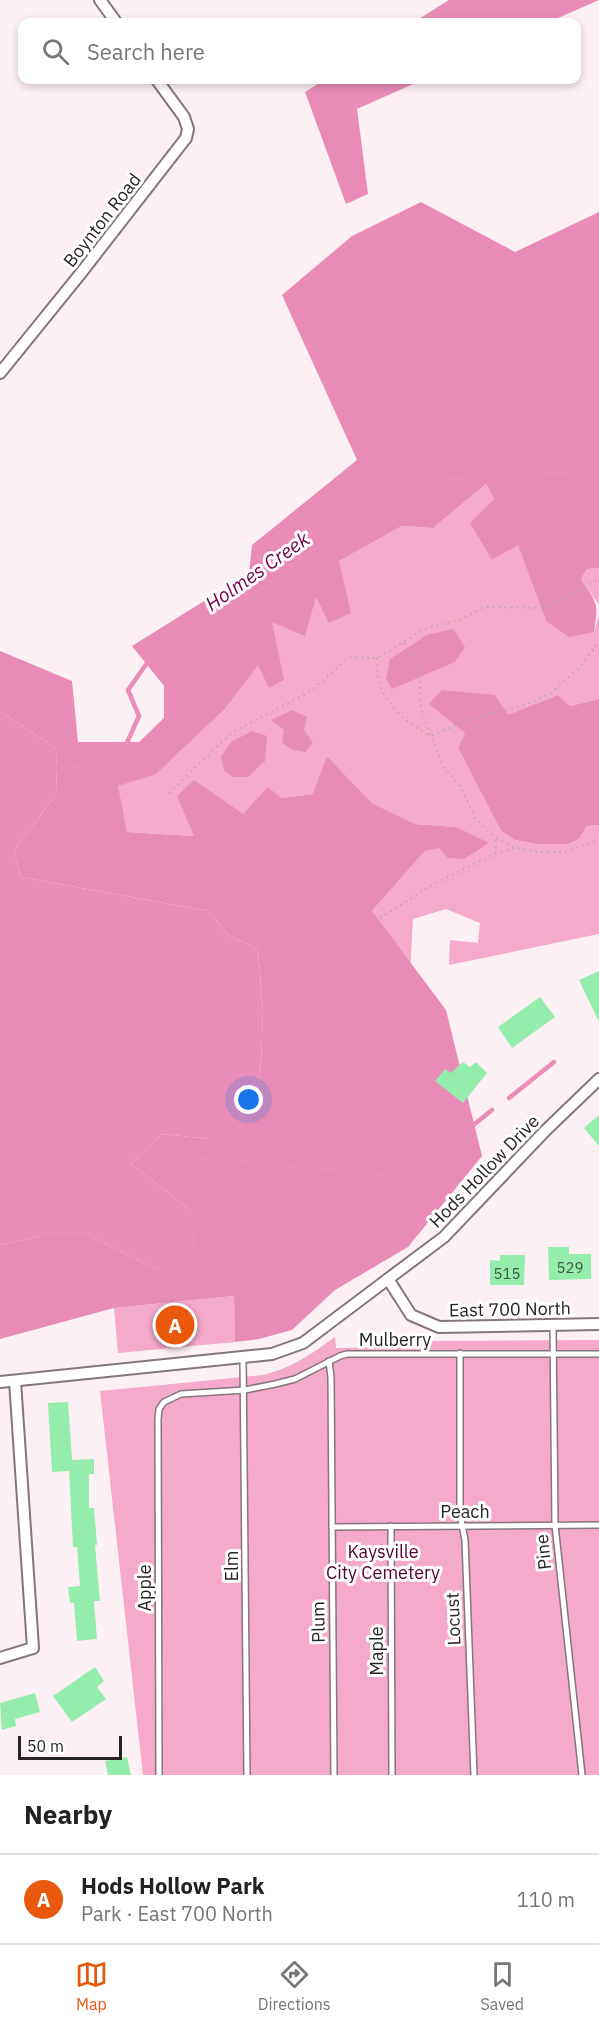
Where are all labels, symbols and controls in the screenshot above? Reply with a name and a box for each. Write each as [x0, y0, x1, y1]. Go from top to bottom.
search box [18, 18, 581, 84]
icon: search [39, 35, 72, 68]
text: Search here [87, 37, 205, 66]
street label: Boynton Road [58, 168, 146, 272]
water label: Holmes Creek [200, 525, 315, 617]
your location [234, 1085, 263, 1114]
street label: Hods Hollow Drive [424, 1109, 544, 1232]
house number: 529 [556, 1258, 584, 1277]
house number: 515 [493, 1264, 521, 1283]
street label: East 700 North [449, 1296, 571, 1322]
pin: A [156, 1302, 195, 1348]
street label: Mulberry [359, 1328, 431, 1351]
street label: Peach [440, 1500, 490, 1523]
street label: Pine [530, 1533, 556, 1571]
park label: Kaysville City Cemetery [326, 1540, 440, 1584]
street label: Elm [220, 1550, 243, 1582]
street label: Apple [133, 1564, 156, 1612]
street label: Locust [441, 1592, 465, 1646]
street label: Plum [306, 1601, 330, 1643]
street label: Maple [365, 1626, 388, 1676]
scale bar [18, 1733, 122, 1760]
text: 50 m [27, 1736, 64, 1756]
text: Nearby [24, 1797, 112, 1831]
text: Hods Hollow Park [81, 1871, 265, 1900]
text: A [37, 1886, 50, 1913]
text: 110 m [517, 1886, 575, 1913]
text: Park · East 700 North [81, 1900, 273, 1927]
tab: Map [75, 1958, 108, 2014]
tab: Directions [258, 1958, 331, 2014]
tab: Saved [481, 1958, 524, 2014]

